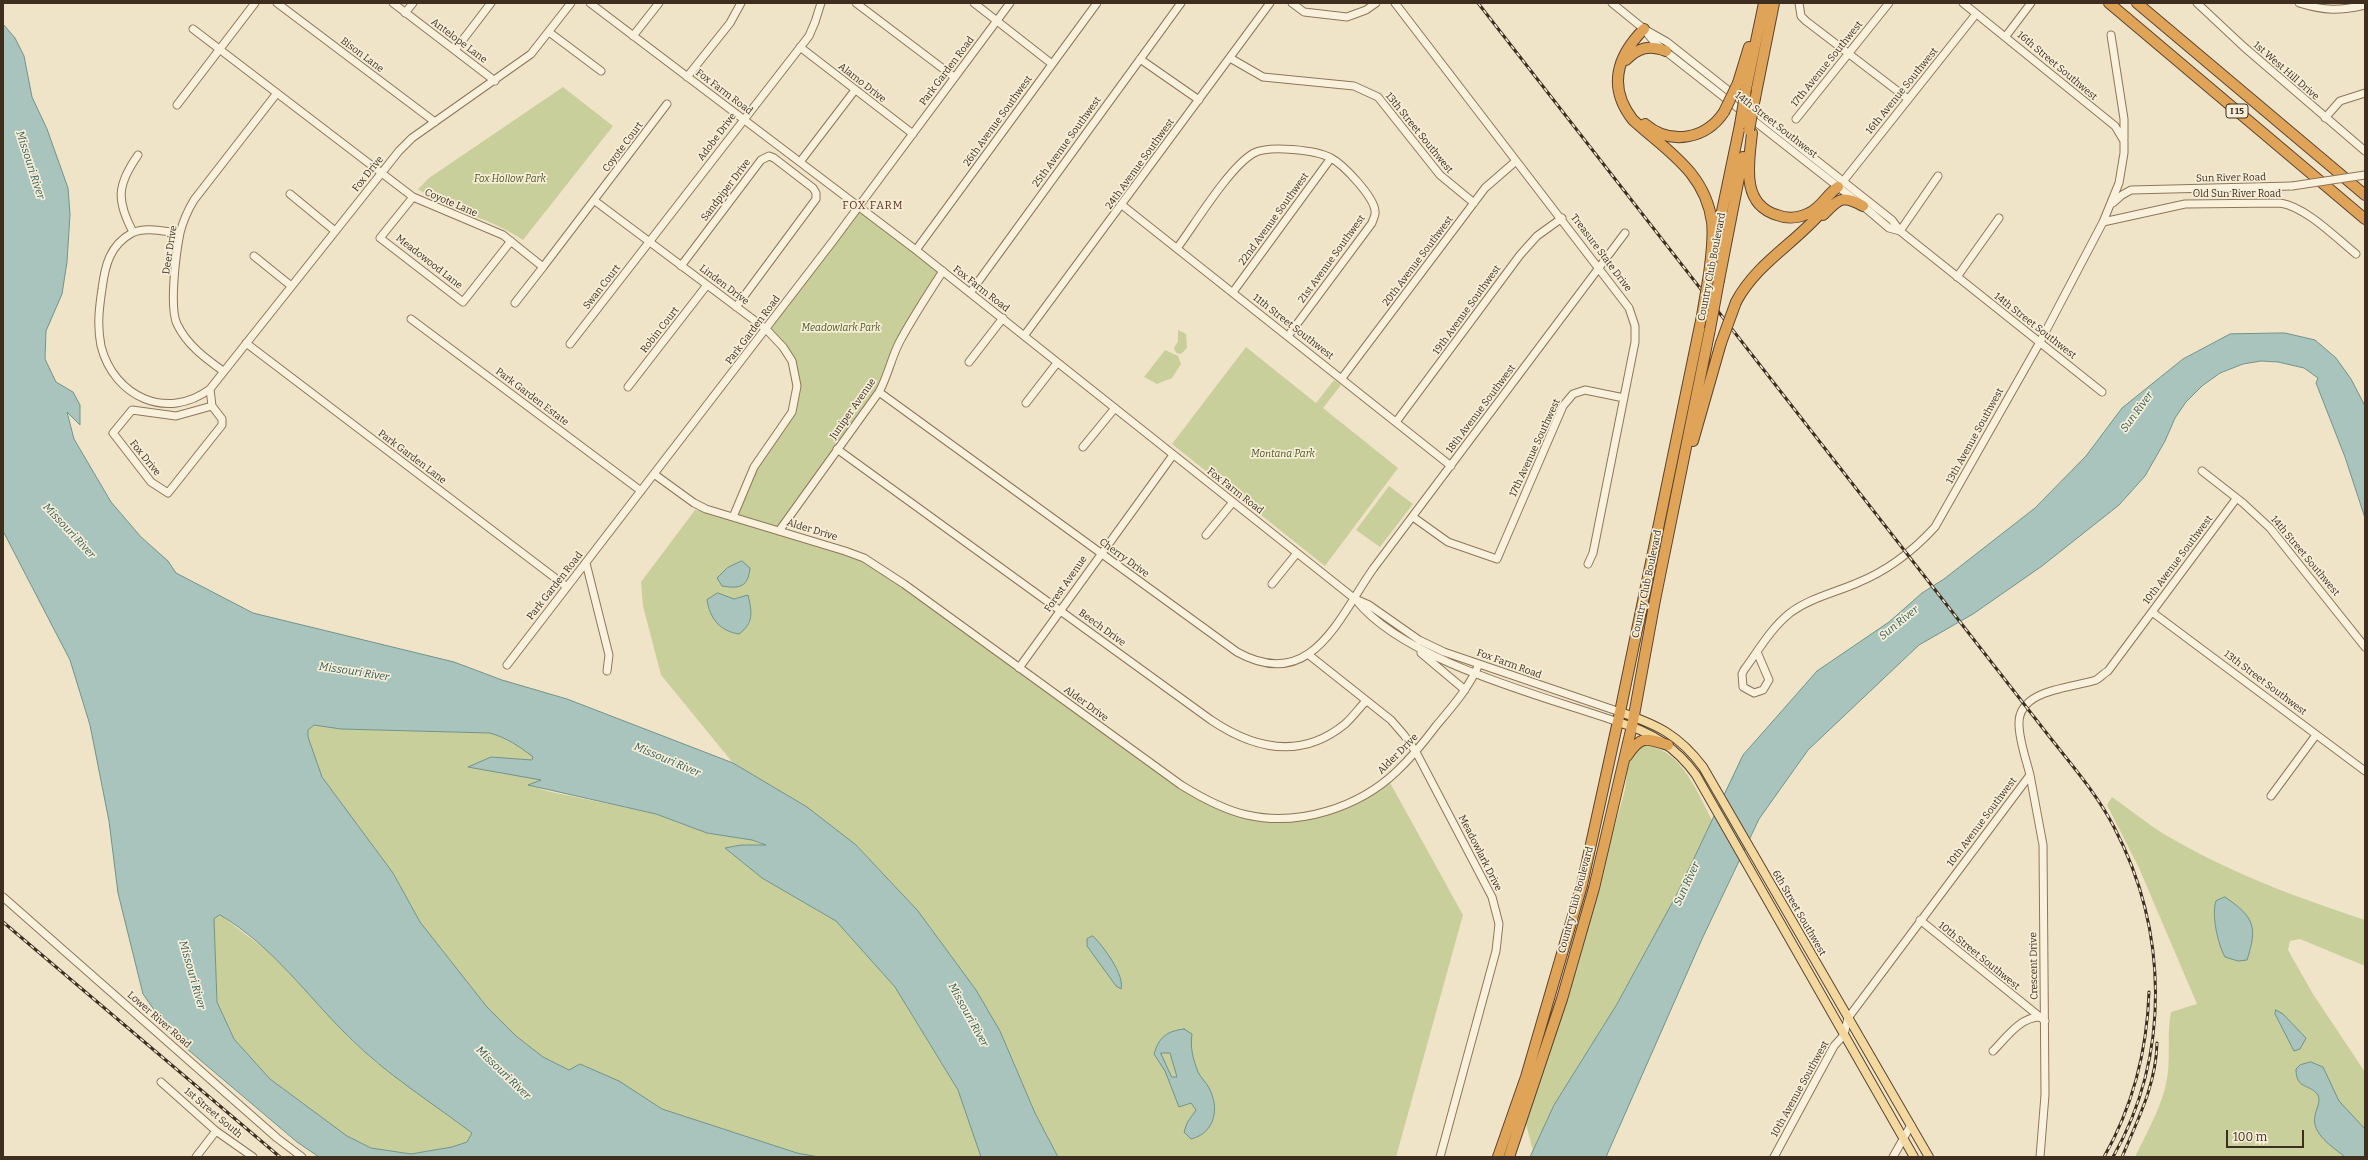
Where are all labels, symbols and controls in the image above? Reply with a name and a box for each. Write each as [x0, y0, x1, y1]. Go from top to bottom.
street label: Antelope Lane [429, 16, 489, 66]
street label: 17th Avenue Southwest [1789, 19, 1865, 109]
street label: 16th Street Southwest [2015, 29, 2099, 103]
street label: Park Garden Road [917, 34, 977, 108]
street label: Bison Lane [338, 35, 386, 75]
street label: 1st West Hill Drive [2251, 39, 2321, 103]
street label: 16th Avenue Southwest [1863, 45, 1941, 137]
street label: Alamo Drive [836, 61, 888, 105]
street label: Fox Farm Road [693, 67, 755, 117]
street label: 26th Avenue Southwest [961, 73, 1035, 169]
street label: 14th Street Southwest [1733, 89, 1819, 161]
street label: 13th Street Southwest [1383, 90, 1455, 176]
street label: 25th Avenue Southwest [1030, 95, 1104, 189]
road number: I 15 [2226, 104, 2248, 118]
street label: Adobe Drive [695, 111, 739, 163]
street label: 24th Avenue Southwest [1103, 116, 1177, 212]
street label: Coyote Court [600, 120, 646, 174]
water label: Missouri River [13, 129, 47, 201]
street label: Fox Drive [350, 154, 386, 194]
street label: Sandpiper Drive [699, 156, 753, 224]
street label: 22nd Avenue Southwest [1236, 170, 1312, 268]
street label: Sun River Road [2196, 171, 2266, 185]
park label: Fox Hollow Park [474, 173, 546, 185]
street label: Coyote Lane [423, 187, 479, 219]
street label: Old Sun River Road [2193, 188, 2281, 200]
district label: FOX FARM [842, 199, 904, 213]
street label: Treasure State Drive [1568, 212, 1634, 294]
street label: Country Club Boulevard [1696, 212, 1728, 322]
street label: 21st Avenue Southwest [1296, 213, 1368, 305]
street label: 20th Avenue Southwest [1380, 214, 1456, 308]
street label: Deer Drive [160, 225, 180, 275]
street label: Meadowood Lane [393, 232, 465, 292]
street label: Swan Court [581, 262, 623, 312]
street label: Linden Drive [697, 262, 751, 308]
street label: Fox Farm Road [950, 263, 1012, 315]
street label: 19th Avenue Southwest [1430, 263, 1504, 357]
street label: 14th Street Southwest [1992, 290, 2078, 362]
street label: 11th Street Southwest [1250, 292, 1336, 362]
street label: Park Garden Road [723, 293, 783, 367]
street label: Robin Court [638, 304, 682, 356]
park label: Meadowlark Park [802, 322, 880, 334]
street label: 18th Avenue Southwest [1444, 362, 1518, 456]
street label: Park Garden Estate [493, 366, 571, 428]
street label: Juniper Avenue [828, 376, 878, 442]
street label: 13th Avenue Southwest [1944, 386, 2006, 486]
water label: Sun River [2118, 389, 2156, 435]
street label: 17th Avenue Southwest [1507, 397, 1563, 499]
street label: Park Garden Lane [375, 427, 449, 487]
street label: Fox Drive [127, 438, 163, 478]
park label: Montana Park [1251, 448, 1315, 460]
street label: Fox Farm Road [1204, 465, 1266, 517]
water label: Missouri River [40, 501, 98, 561]
street label: 10th Avenue Southwest [2141, 513, 2215, 607]
street label: 14th Street Southwest [2268, 514, 2342, 598]
street label: Alder Drive [785, 517, 839, 543]
street label: Country Club Boulevard [1630, 529, 1664, 639]
street label: Cherry Drive [1097, 536, 1151, 580]
street label: Park Garden Road [525, 550, 585, 622]
street label: Forest Avenue [1042, 553, 1090, 615]
water label: Sun River [1877, 603, 1921, 643]
street label: Beech Drive [1076, 607, 1128, 649]
street label: Fox Farm Road [1475, 647, 1543, 681]
street label: 13th Street Southwest [2221, 648, 2309, 718]
water label: Missouri River [318, 660, 390, 684]
street label: Alder Drive [1061, 684, 1111, 724]
street label: Alder Drive [1375, 731, 1421, 777]
water label: Missouri River [632, 740, 702, 780]
street label: 10th Avenue Southwest [1945, 775, 2019, 869]
street label: Meadowlark Drive [1456, 813, 1504, 893]
street label: Country Club Boulevard [1556, 845, 1596, 955]
water label: Sun River [1671, 860, 1703, 908]
street label: 6th Street Southwest [1770, 868, 1828, 958]
street label: 10th Street Southwest [1936, 919, 2022, 993]
street label: Crescent Drive [2027, 932, 2041, 1000]
water label: Missouri River [176, 939, 208, 1011]
water label: Missouri River [945, 981, 991, 1049]
street label: Lower River Road [125, 989, 193, 1051]
street label: 10th Avenue Southwest [1768, 1039, 1832, 1139]
water label: Missouri River [473, 1044, 533, 1102]
street label: 1st Street South [181, 1085, 245, 1141]
scale bar [2228, 1122, 2306, 1148]
text: 100 m [2233, 1130, 2267, 1144]

